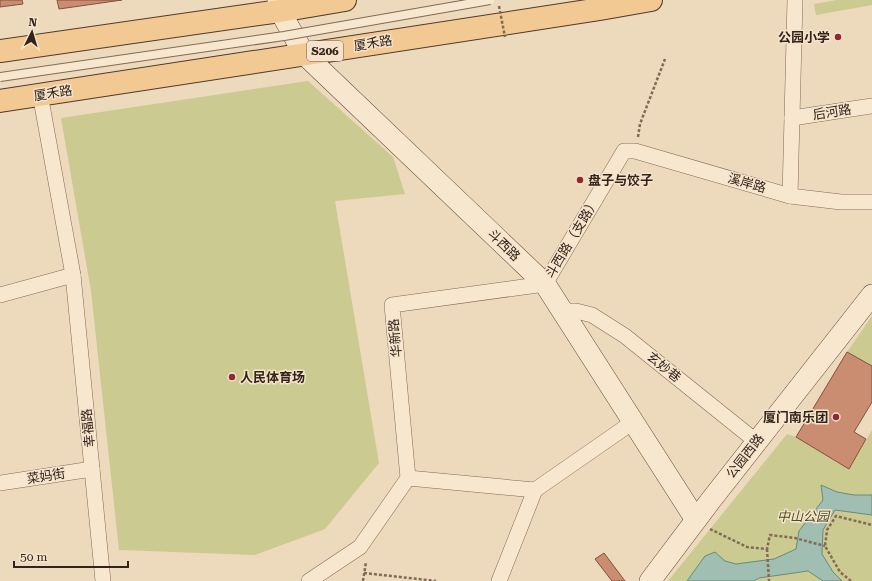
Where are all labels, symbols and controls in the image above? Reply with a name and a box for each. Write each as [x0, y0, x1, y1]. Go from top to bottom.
north arrow [12, 12, 52, 52]
text: N [28, 16, 38, 29]
place label: 公园小学 [778, 30, 830, 45]
marker: 公园小学 [833, 32, 843, 42]
street label: 厦禾路 [353, 33, 393, 53]
road number: S206 [307, 41, 343, 61]
street label: 厦禾路 [33, 83, 73, 103]
street label: 后河路 [812, 102, 852, 122]
street label: 溪岸路 [726, 170, 768, 196]
place label: 盘子与饺子 [588, 173, 653, 188]
marker: 盘子与饺子 [575, 175, 585, 185]
street label: 斗西路（支路） [542, 195, 602, 281]
street label: 斗西路 [485, 226, 523, 264]
street label: 华新路 [386, 318, 404, 358]
street label: 玄妙巷 [644, 349, 684, 385]
place label: 人民体育场 [240, 370, 305, 385]
marker: 人民体育场 [227, 372, 237, 382]
street label: 幸福路 [79, 408, 97, 448]
place label: 厦门南乐团 [763, 410, 828, 425]
marker: 厦门南乐团 [831, 412, 841, 422]
street label: 公园西路 [723, 431, 767, 481]
street label: 菜妈街 [26, 466, 66, 486]
park label: 中山公园 [777, 509, 831, 524]
scale bar [14, 543, 128, 569]
text: 50 m [20, 550, 47, 564]

